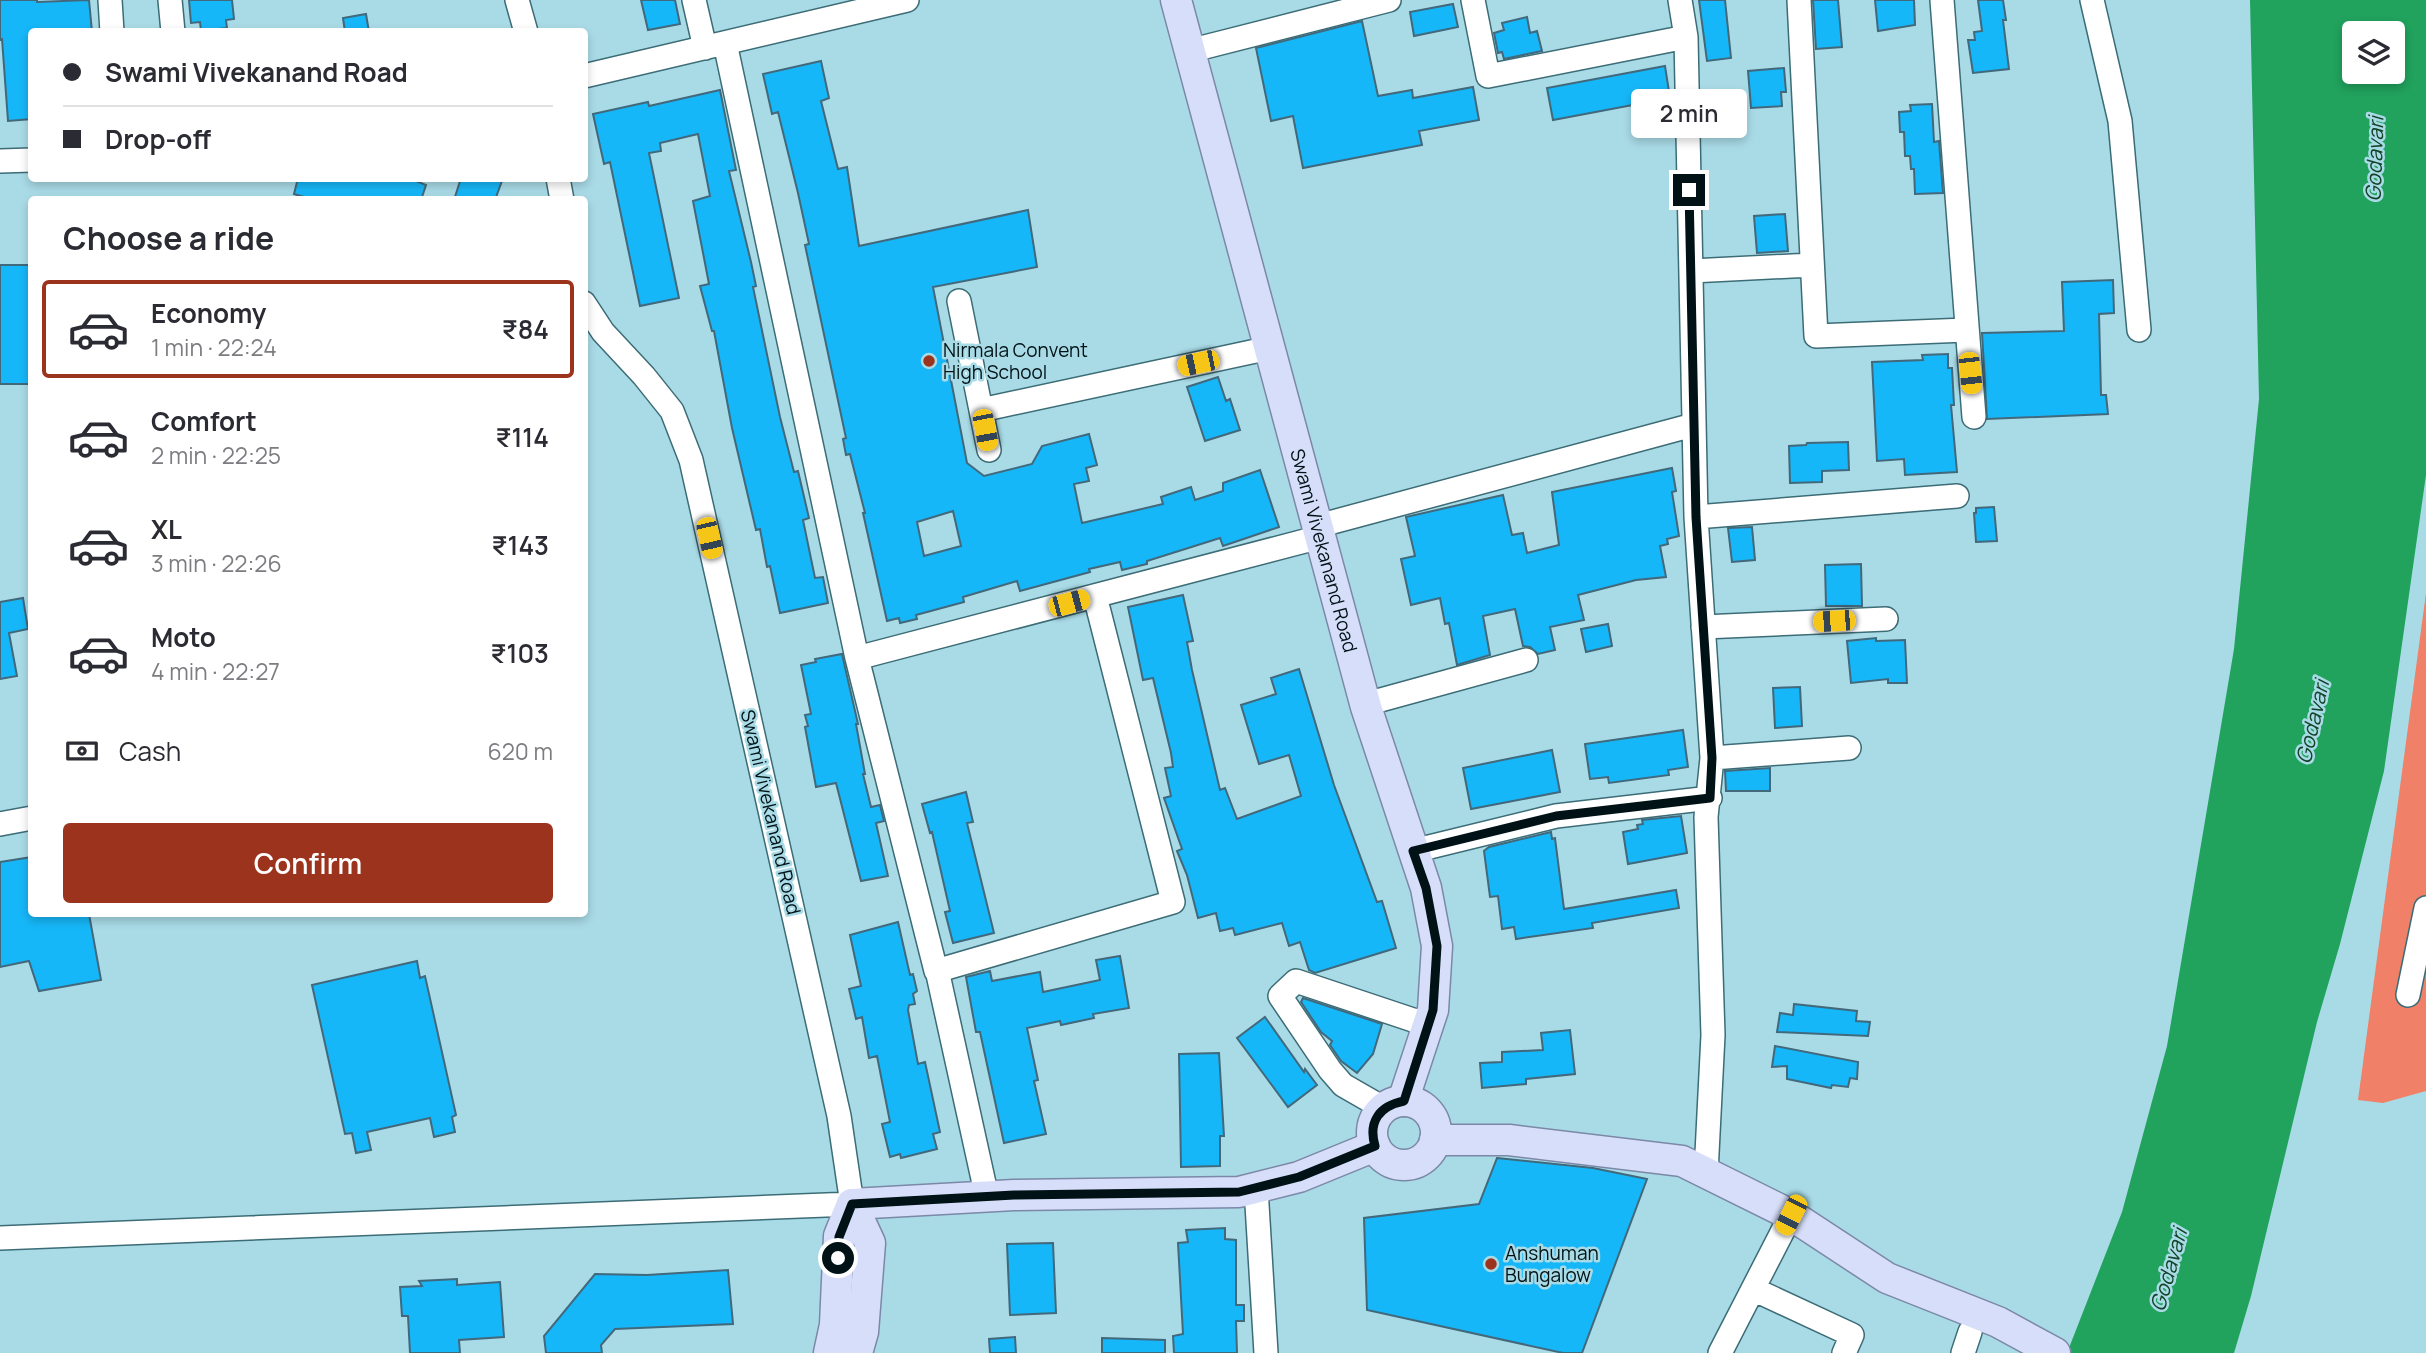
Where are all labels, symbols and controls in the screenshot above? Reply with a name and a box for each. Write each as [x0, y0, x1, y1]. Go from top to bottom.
map controls [2342, 21, 2405, 84]
button: layers [2342, 21, 2405, 84]
text: Swami Vivekanand Road [105, 54, 408, 90]
callout: 2 min [1631, 88, 1747, 138]
text: 2 min [1660, 97, 1718, 129]
water label: Godavari [2359, 113, 2390, 202]
text: Drop-off [105, 121, 211, 157]
route end [1673, 174, 1705, 206]
text: Choose a ride [63, 216, 274, 260]
text: Economy [151, 295, 266, 331]
icon: car [67, 298, 130, 361]
text: ₹84 [502, 311, 549, 347]
text: 1 min · 22:24 [151, 331, 277, 363]
place label: Nirmala Convent High School [943, 337, 1088, 385]
car [1176, 348, 1221, 378]
car [1958, 351, 1983, 395]
marker: Nirmala Convent High School [921, 353, 937, 369]
text: Comfort [151, 403, 257, 439]
icon: car [67, 406, 130, 469]
car [971, 407, 1000, 453]
text: ₹114 [495, 419, 549, 455]
text: 2 min · 22:25 [151, 439, 281, 471]
street label: Swami Vivekanand Road [1284, 446, 1364, 655]
text: XL [151, 511, 182, 547]
icon: car [67, 514, 130, 577]
car [695, 515, 724, 561]
text: ₹143 [492, 527, 549, 563]
text: 3 min · 22:26 [151, 547, 282, 579]
car [1046, 587, 1093, 619]
car [1813, 609, 1856, 633]
text: Moto [151, 619, 216, 655]
icon: car [67, 622, 130, 685]
text: ₹103 [491, 635, 549, 671]
text: 4 min · 22:27 [151, 655, 280, 687]
water label: Godavari [2289, 674, 2336, 766]
street label: Swami Vivekanand Road [735, 707, 807, 917]
icon: cash [63, 732, 101, 770]
text: Cash [119, 733, 181, 769]
text: 620 m [487, 735, 553, 767]
button: Confirm [63, 823, 553, 903]
car [1773, 1192, 1810, 1238]
water label: Godavari [2143, 1222, 2194, 1314]
place label: Anshuman Bungalow [1505, 1240, 1599, 1288]
route start [822, 1242, 854, 1274]
marker: Anshuman Bungalow [1483, 1256, 1499, 1272]

